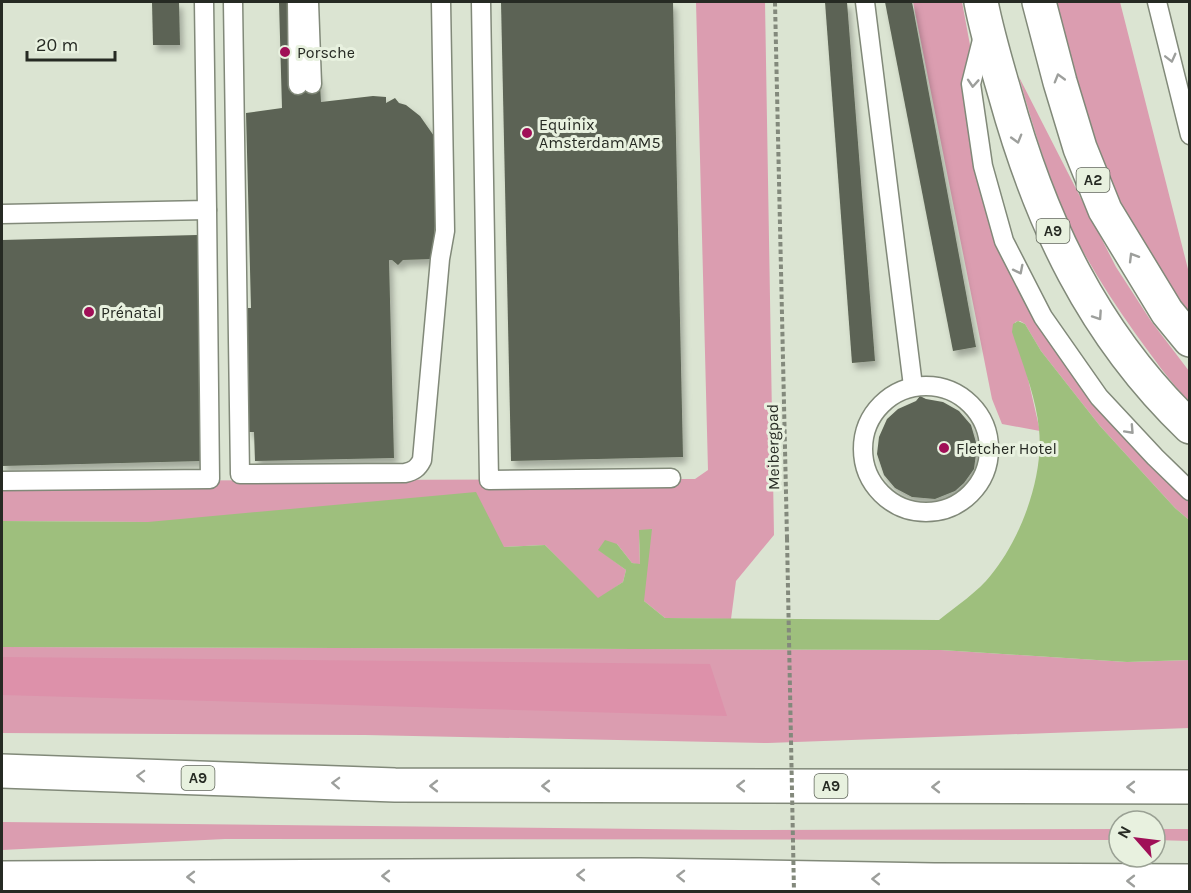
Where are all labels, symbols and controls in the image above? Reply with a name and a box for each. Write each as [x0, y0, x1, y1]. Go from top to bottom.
scale bar [27, 24, 116, 62]
text: 20 m [36, 34, 78, 56]
place label: Porsche [297, 43, 355, 62]
marker: Porsche [278, 45, 292, 59]
one-way arrow [1163, 53, 1176, 63]
one-way arrow [1054, 73, 1066, 84]
one-way arrow [967, 78, 980, 87]
place label: Equinix Amsterdam AM5 [539, 115, 660, 152]
marker: Equinix Amsterdam AM5 [520, 126, 534, 140]
one-way arrow [1010, 133, 1022, 144]
road number: A2 [1076, 168, 1110, 192]
road number: A9 [1036, 219, 1070, 243]
one-way arrow [1129, 253, 1140, 263]
one-way arrow [1012, 264, 1023, 274]
place label: Prénatal [101, 303, 162, 322]
marker: Prénatal [82, 305, 96, 319]
one-way arrow [1091, 310, 1103, 320]
street label: Meibergpad [763, 404, 783, 490]
one-way arrow [1122, 422, 1133, 433]
place label: Fletcher Hotel [956, 439, 1057, 458]
marker: Fletcher Hotel [937, 441, 951, 455]
road number: A9 [182, 766, 214, 790]
one-way arrow [137, 770, 146, 783]
road number: A9 [814, 774, 848, 798]
one-way arrow [332, 777, 341, 790]
one-way arrow [429, 780, 438, 792]
one-way arrow [542, 780, 551, 792]
one-way arrow [737, 780, 746, 792]
one-way arrow [932, 781, 941, 793]
one-way arrow [1127, 781, 1136, 793]
north arrow [1107, 809, 1167, 869]
text: N [1113, 823, 1135, 842]
one-way arrow [577, 869, 586, 881]
one-way arrow [676, 869, 685, 882]
one-way arrow [382, 870, 391, 882]
one-way arrow [187, 871, 196, 883]
one-way arrow [871, 873, 880, 885]
one-way arrow [1127, 875, 1136, 887]

